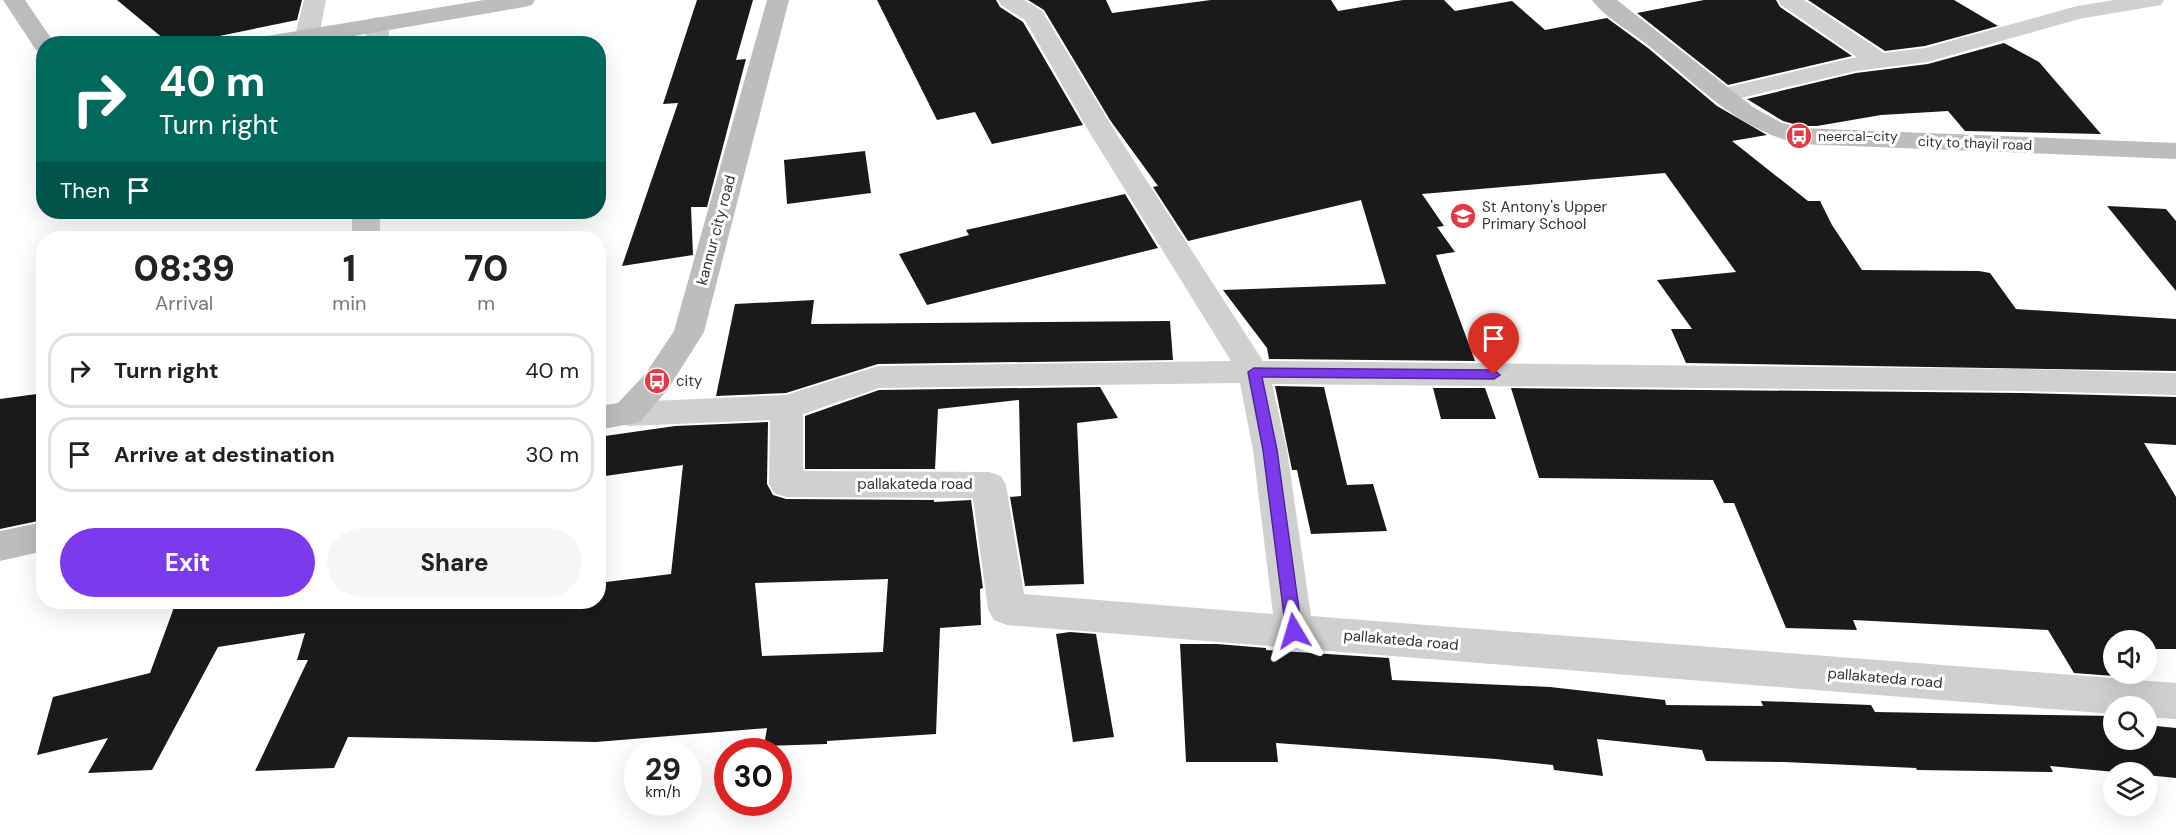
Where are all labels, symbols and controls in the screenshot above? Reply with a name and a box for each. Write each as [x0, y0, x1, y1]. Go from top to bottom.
text: 40 m [159, 54, 265, 109]
icon: right [60, 60, 138, 138]
text: Turn right [159, 107, 279, 142]
bus stop icon: neercal-city [1784, 121, 1814, 151]
place label: neercal-city [1818, 127, 1898, 145]
street label: city to thayil road [1918, 132, 2032, 154]
street label: kannur city road [692, 173, 740, 287]
icon: arrive [122, 174, 155, 207]
text: Then [60, 176, 110, 205]
place label: St Antony's Upper Primary School [1482, 197, 1607, 234]
school or university icon: St Antony's Upper Primary School [1448, 201, 1478, 231]
text: 08:39 [133, 245, 235, 292]
text: 1 [343, 245, 356, 292]
text: 70 [464, 245, 509, 292]
text: Arrival [155, 290, 213, 316]
text: min [332, 290, 366, 316]
text: m [477, 290, 495, 316]
pin [1468, 313, 1519, 375]
icon: arrive [1477, 322, 1510, 355]
icon: right [63, 354, 96, 387]
text: Turn right [114, 356, 219, 385]
text: 40 m [525, 356, 579, 385]
bus stop icon: city [642, 366, 672, 396]
place label: city [676, 371, 703, 391]
icon: arrive [63, 438, 96, 471]
text: Arrive at destination [114, 440, 335, 469]
text: 30 m [525, 440, 579, 469]
street label: pallakateda road [857, 474, 973, 494]
button: Exit [60, 528, 315, 597]
button: Share [327, 528, 582, 597]
position arrow [1262, 599, 1326, 663]
street label: pallakateda road [1343, 625, 1459, 655]
map controls [2103, 630, 2157, 816]
button: sound [2103, 630, 2157, 684]
street label: pallakateda road [1827, 663, 1943, 693]
button: search [2103, 696, 2157, 750]
speed limit sign: 30 [714, 738, 792, 816]
text: 29 [645, 750, 681, 789]
button: layers [2103, 762, 2157, 816]
text: km/h [645, 782, 681, 802]

